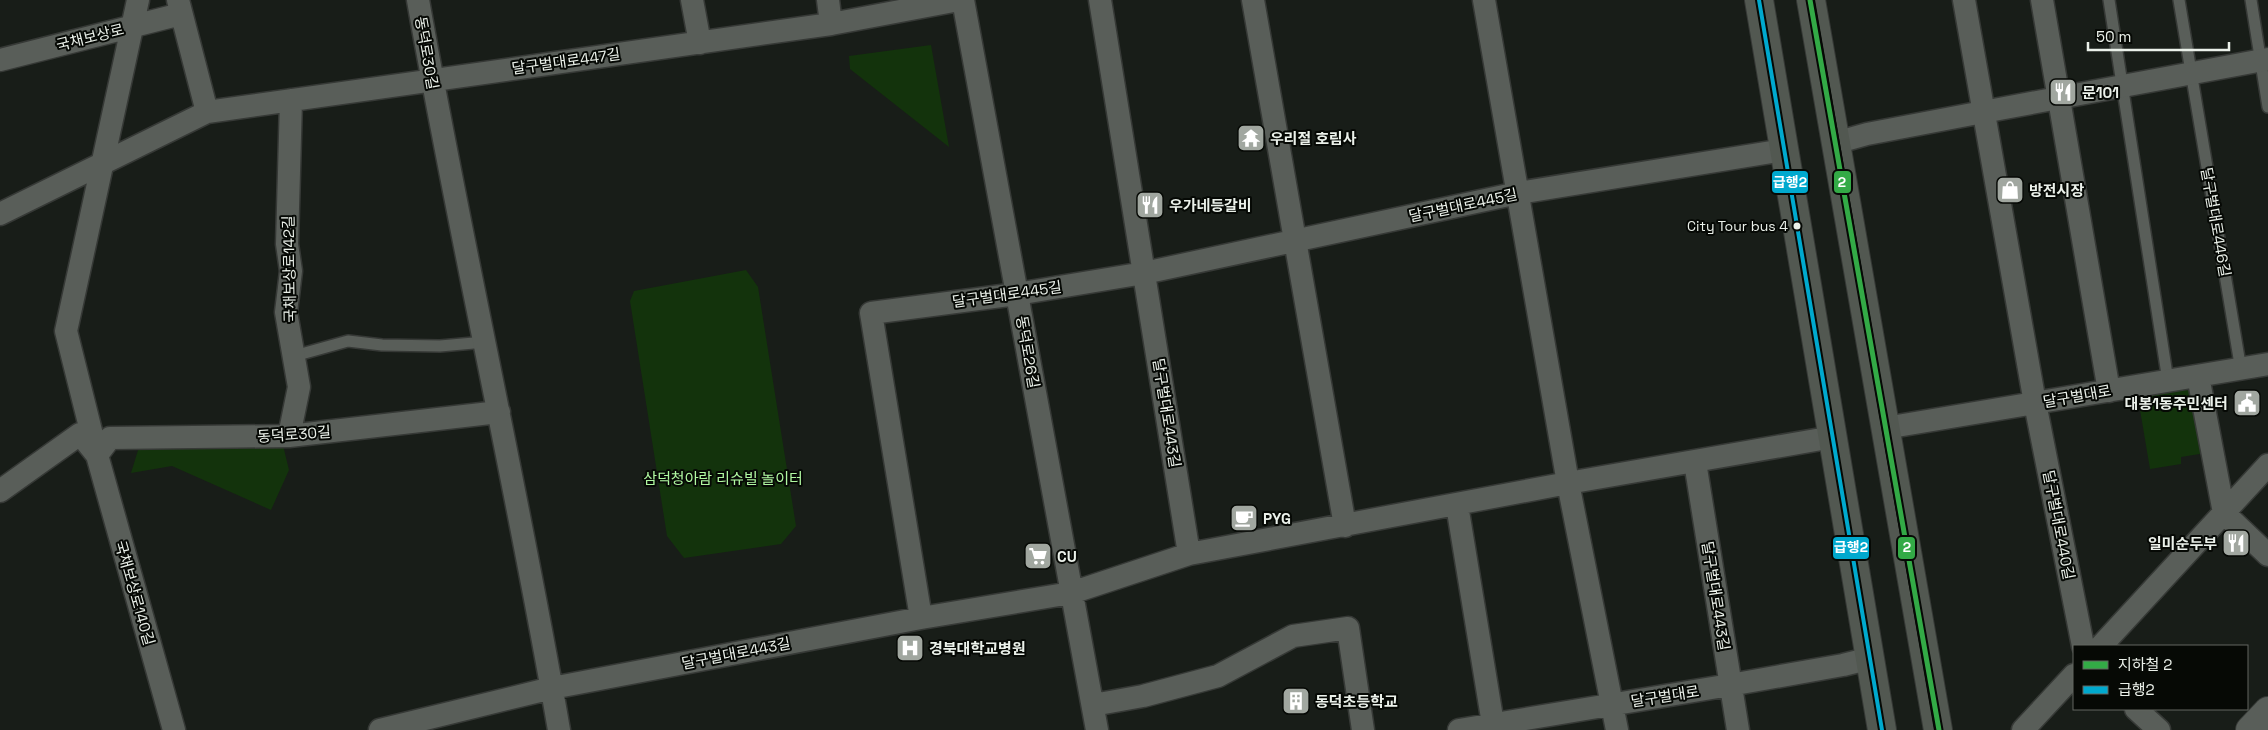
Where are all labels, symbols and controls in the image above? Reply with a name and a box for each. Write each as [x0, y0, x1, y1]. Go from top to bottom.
street label: 동덕로30길 [411, 15, 443, 91]
street label: 국채보상로 [54, 19, 126, 55]
scale bar [2088, 20, 2229, 52]
text: 50 m [2096, 27, 2131, 46]
street label: 달구벌대로447길 [510, 44, 622, 78]
restaurant icon: 문101 [2048, 77, 2078, 107]
place label: 문101 [2082, 83, 2119, 102]
temple icon: 우리절 호림사 [1236, 123, 1266, 153]
place label: 우리절 호림사 [1270, 129, 1357, 148]
street label: 달구벌대로446길 [2197, 166, 2235, 278]
line badge: 급행2 [1771, 170, 1809, 194]
line badge: 2 [1833, 170, 1852, 194]
text: 급행2 [1773, 173, 1807, 191]
text: 2 [1838, 173, 1846, 191]
shop icon: 방전시장 [1995, 175, 2025, 205]
place label: 방전시장 [2029, 181, 2084, 200]
street label: 달구벌대로445길 [1407, 184, 1519, 226]
restaurant icon: 우가네등갈비 [1135, 190, 1165, 220]
place label: 우가네등갈비 [1169, 196, 1252, 215]
street label: 국채보상로142길 [279, 215, 299, 323]
place label: City Tour bus 4 [1687, 217, 1788, 235]
marker: City Tour bus 4 [1792, 221, 1802, 231]
street label: 달구벌대로445길 [951, 277, 1063, 311]
street label: 동덕로26길 [1012, 314, 1044, 390]
street label: 달구벌대로443길 [1149, 357, 1185, 469]
street label: 달구벌대로 [2041, 381, 2113, 411]
public building icon: 대봉1동주민센터 [2232, 388, 2262, 418]
place label: 대봉1동주민센터 [2125, 394, 2228, 413]
street label: 동덕로30길 [256, 422, 332, 446]
park label: 삼덕청아람 리슈빌 놀이터 [643, 469, 803, 488]
street label: 달구벌대로440길 [2039, 469, 2079, 581]
cafe icon: PYG [1229, 503, 1259, 533]
place label: PYG [1263, 509, 1291, 528]
restaurant icon: 일미순두부 [2221, 528, 2251, 558]
place label: 일미순두부 [2148, 534, 2217, 553]
line badge: 급행2 [1832, 536, 1870, 560]
line badge: 2 [1897, 536, 1916, 560]
street label: 국채보상로140길 [111, 538, 159, 648]
text: 급행2 [1834, 538, 1868, 556]
text: 2 [1903, 538, 1911, 556]
street label: 달구벌대로443길 [1698, 540, 1734, 652]
supermarket icon: CU [1023, 541, 1053, 571]
place label: CU [1057, 547, 1077, 566]
street label: 달구벌대로443길 [680, 633, 792, 673]
hospital icon: 경북대학교병원 [895, 633, 925, 663]
place label: 경북대학교병원 [929, 639, 1026, 658]
legend [2073, 645, 2248, 710]
text: 지하철 2 [2118, 655, 2172, 674]
text: 급행2 [2118, 680, 2155, 699]
street label: 달구벌대로 [1629, 681, 1701, 711]
building icon: 동덕초등학교 [1281, 686, 1311, 716]
place label: 동덕초등학교 [1315, 692, 1398, 711]

